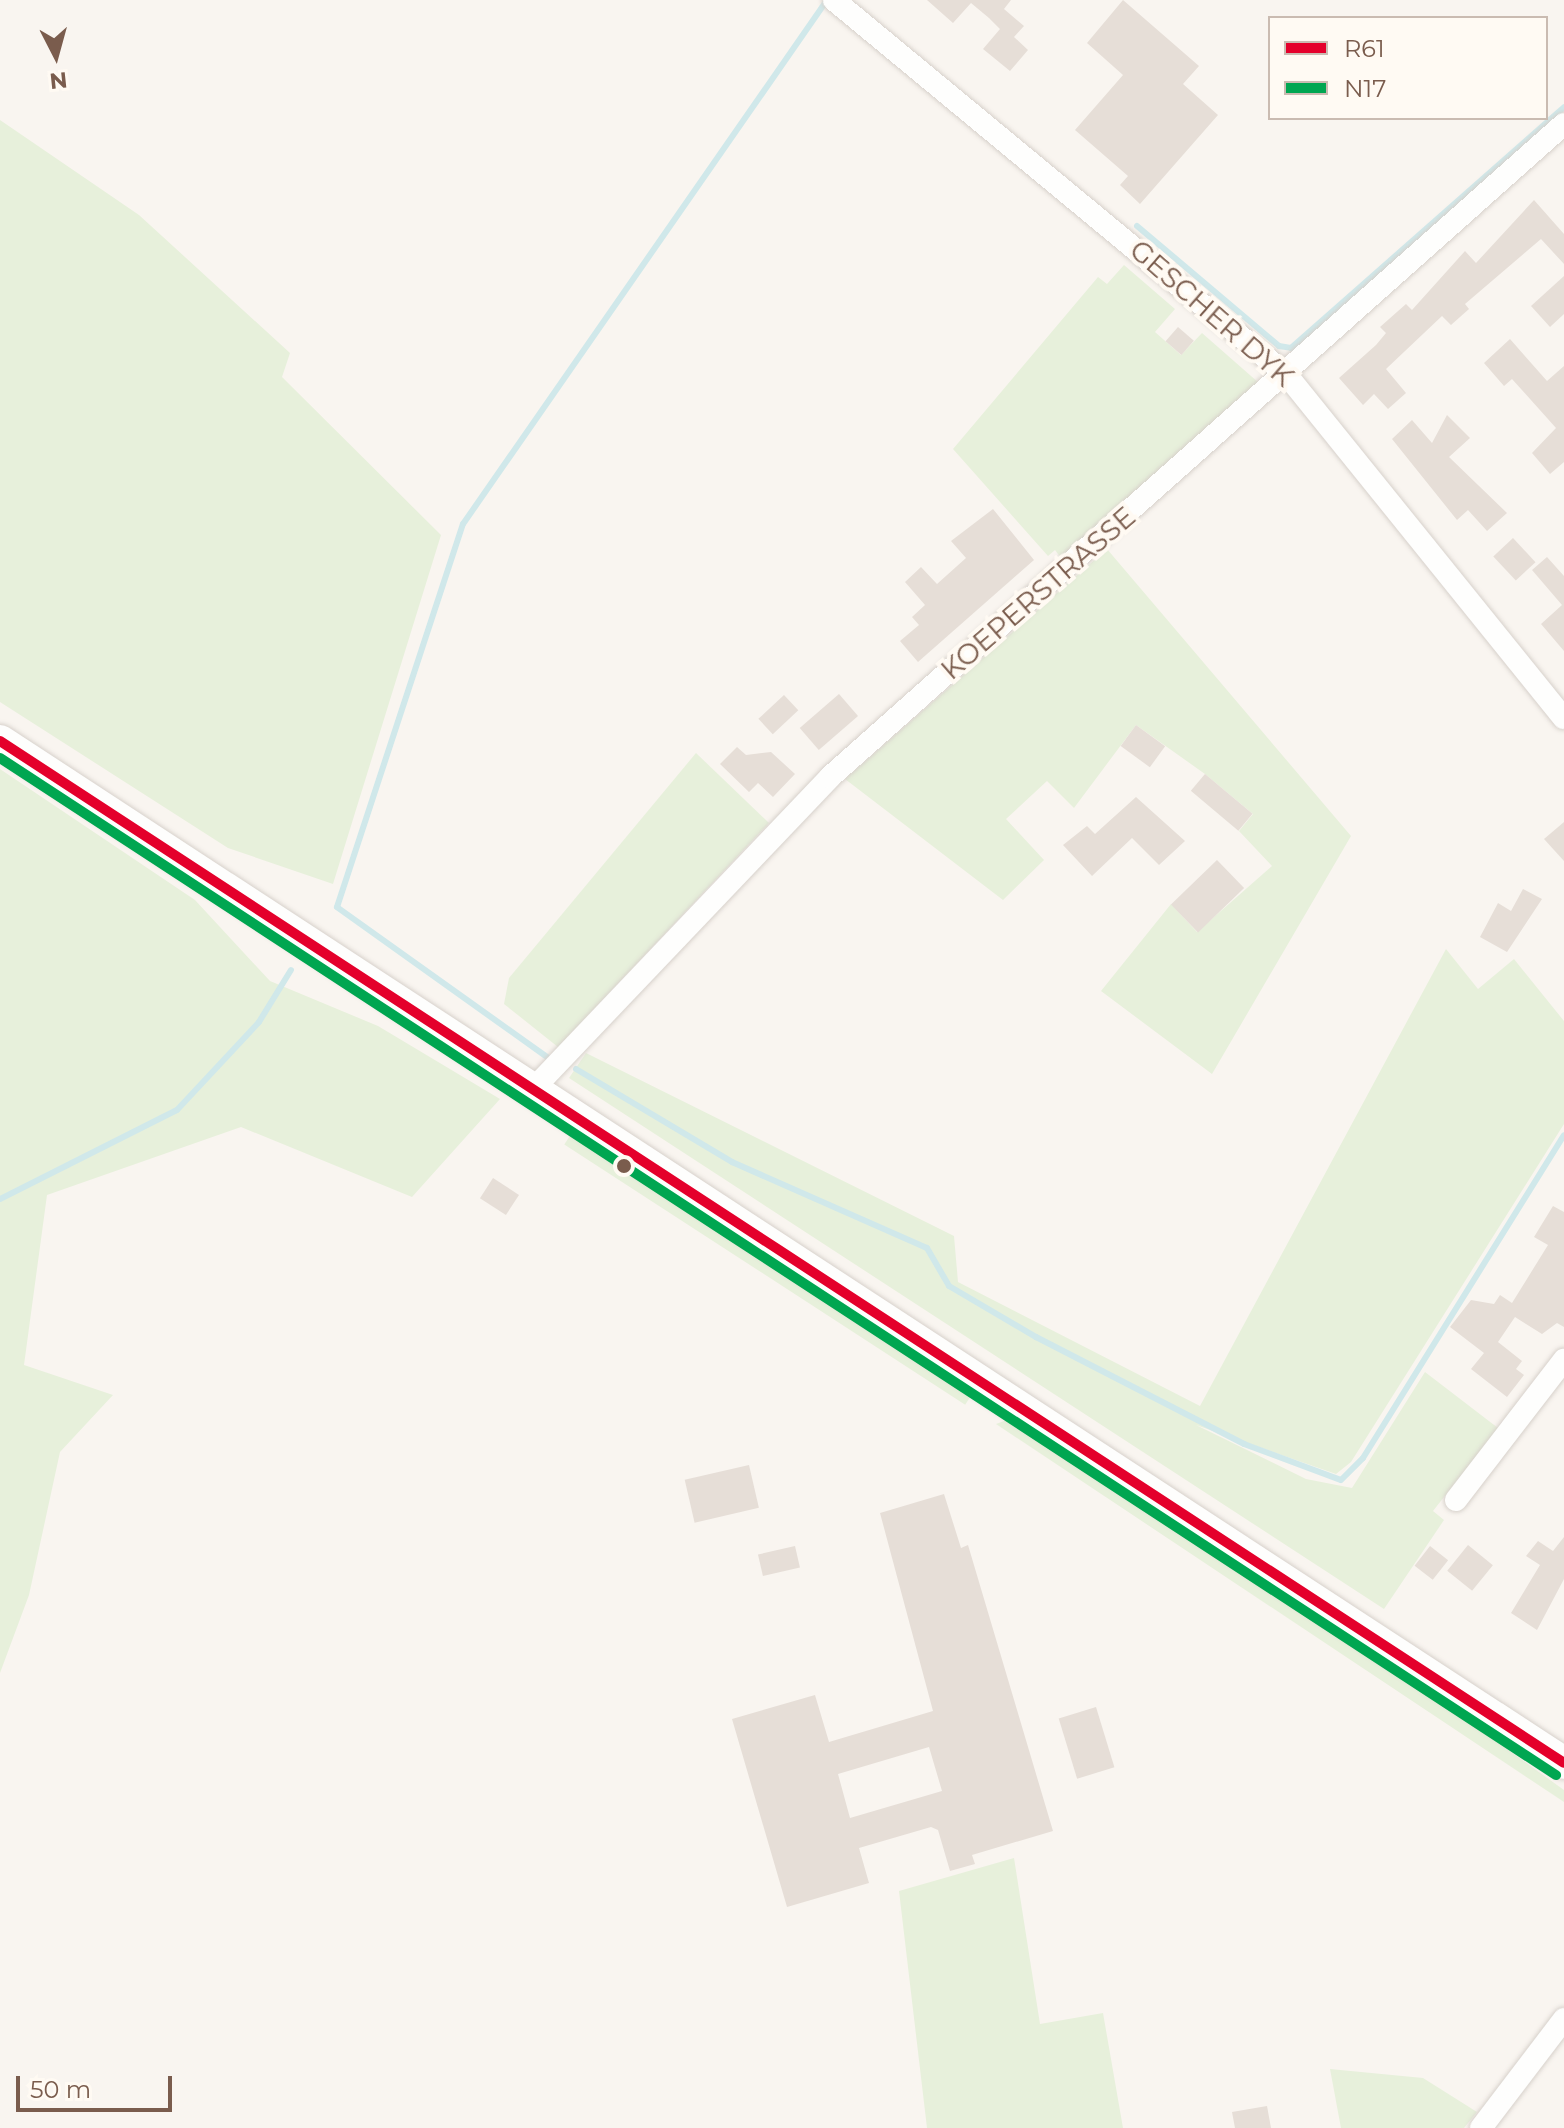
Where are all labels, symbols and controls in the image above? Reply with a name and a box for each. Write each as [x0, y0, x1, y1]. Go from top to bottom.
north arrow [16, 16, 96, 96]
legend [1268, 16, 1548, 120]
text: R61 [1344, 34, 1385, 63]
text: N [48, 66, 69, 95]
text: N17 [1344, 74, 1386, 103]
street label: GESCHER DYK [1123, 233, 1301, 393]
street label: KOEPERSTRASSE [934, 500, 1142, 686]
unlabelled marker [616, 1158, 632, 1174]
scale bar [20, 2060, 176, 2110]
text: 50 m [30, 2075, 91, 2104]

